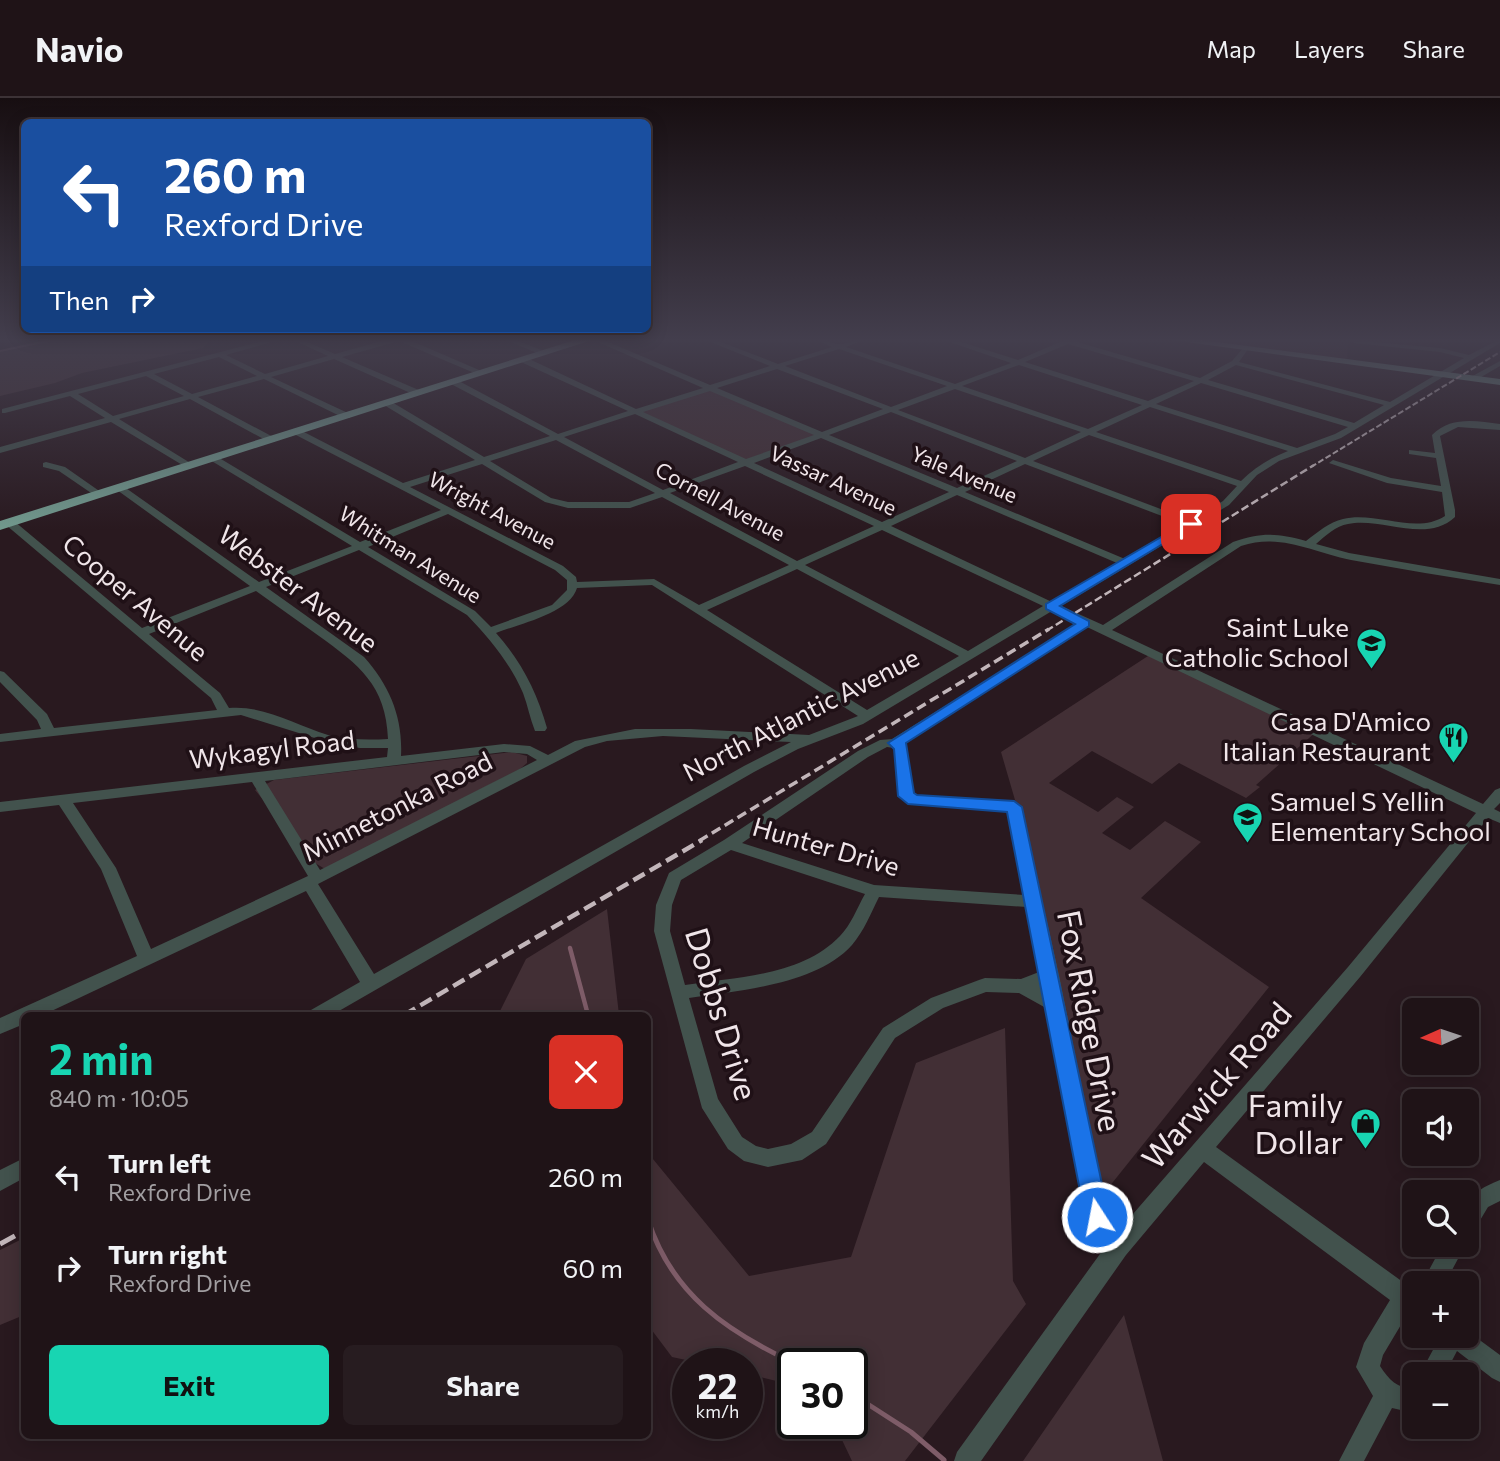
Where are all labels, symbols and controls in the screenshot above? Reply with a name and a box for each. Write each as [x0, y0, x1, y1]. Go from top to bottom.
text: Navio [35, 28, 124, 69]
text: Map [1207, 34, 1256, 63]
text: Layers [1294, 34, 1365, 63]
text: Share [1403, 34, 1465, 63]
text: 260 m [164, 143, 306, 203]
icon: left [49, 147, 140, 238]
text: Rexford Drive [164, 203, 363, 243]
icon: right [123, 280, 161, 318]
text: Then [49, 284, 109, 315]
street label: Vassar Avenue [766, 439, 901, 520]
street label: Yale Avenue [908, 440, 1021, 507]
street label: Cornell Avenue [652, 456, 790, 545]
street label: Wright Avenue [425, 466, 560, 554]
pin [1161, 494, 1221, 554]
street label: Whitman Avenue [335, 500, 486, 607]
icon: arrive [1172, 505, 1210, 543]
street label: Webster Avenue [213, 518, 385, 658]
street label: Cooper Avenue [57, 527, 215, 667]
place label: Saint Luke Catholic School [1165, 611, 1349, 672]
school or university icon: Saint Luke Catholic School [1355, 626, 1389, 670]
street label: North Atlantic Avenue [677, 641, 923, 787]
place label: Casa D'Amico Italian Restaurant [1223, 705, 1431, 766]
restaurant icon: Casa D'Amico Italian Restaurant [1437, 720, 1471, 764]
street label: Wykagyl Road [187, 723, 356, 774]
street label: Minnetonka Road [296, 744, 497, 867]
place label: Samuel S Yellin Elementary School [1270, 785, 1491, 846]
school or university icon: Samuel S Yellin Elementary School [1230, 800, 1264, 844]
street label: Hunter Drive [749, 810, 903, 881]
street label: Fox Ridge Drive [1050, 907, 1132, 1135]
street label: Dobbs Drive [678, 922, 768, 1104]
street label: Warwick Road [1132, 993, 1299, 1176]
north arrow [1402, 998, 1479, 1074]
map controls [1402, 998, 1479, 1439]
text: 2 min [49, 1032, 154, 1084]
button: close [549, 1035, 623, 1109]
text: 840 m · 10:05 [49, 1084, 189, 1112]
place label: Family Dollar [1248, 1084, 1343, 1161]
button: sound [1402, 1089, 1479, 1166]
shop icon: Family Dollar [1349, 1107, 1383, 1151]
text: Turn left [108, 1147, 211, 1178]
icon: left [49, 1158, 87, 1196]
text: 260 m [548, 1161, 623, 1192]
text: Rexford Drive [108, 1178, 251, 1206]
position arrow [1060, 1180, 1134, 1254]
button: search [1402, 1180, 1479, 1257]
text: Turn right [108, 1238, 227, 1269]
icon: right [49, 1249, 87, 1287]
text: 60 m [563, 1252, 623, 1283]
text: Rexford Drive [108, 1269, 251, 1297]
button: + [1402, 1271, 1479, 1348]
button: Exit [49, 1345, 329, 1425]
button: Share [343, 1345, 623, 1425]
speed limit sign: 30 [777, 1348, 868, 1439]
button: − [1402, 1362, 1479, 1439]
text: 22 [698, 1363, 737, 1406]
text: km/h [696, 1400, 739, 1422]

